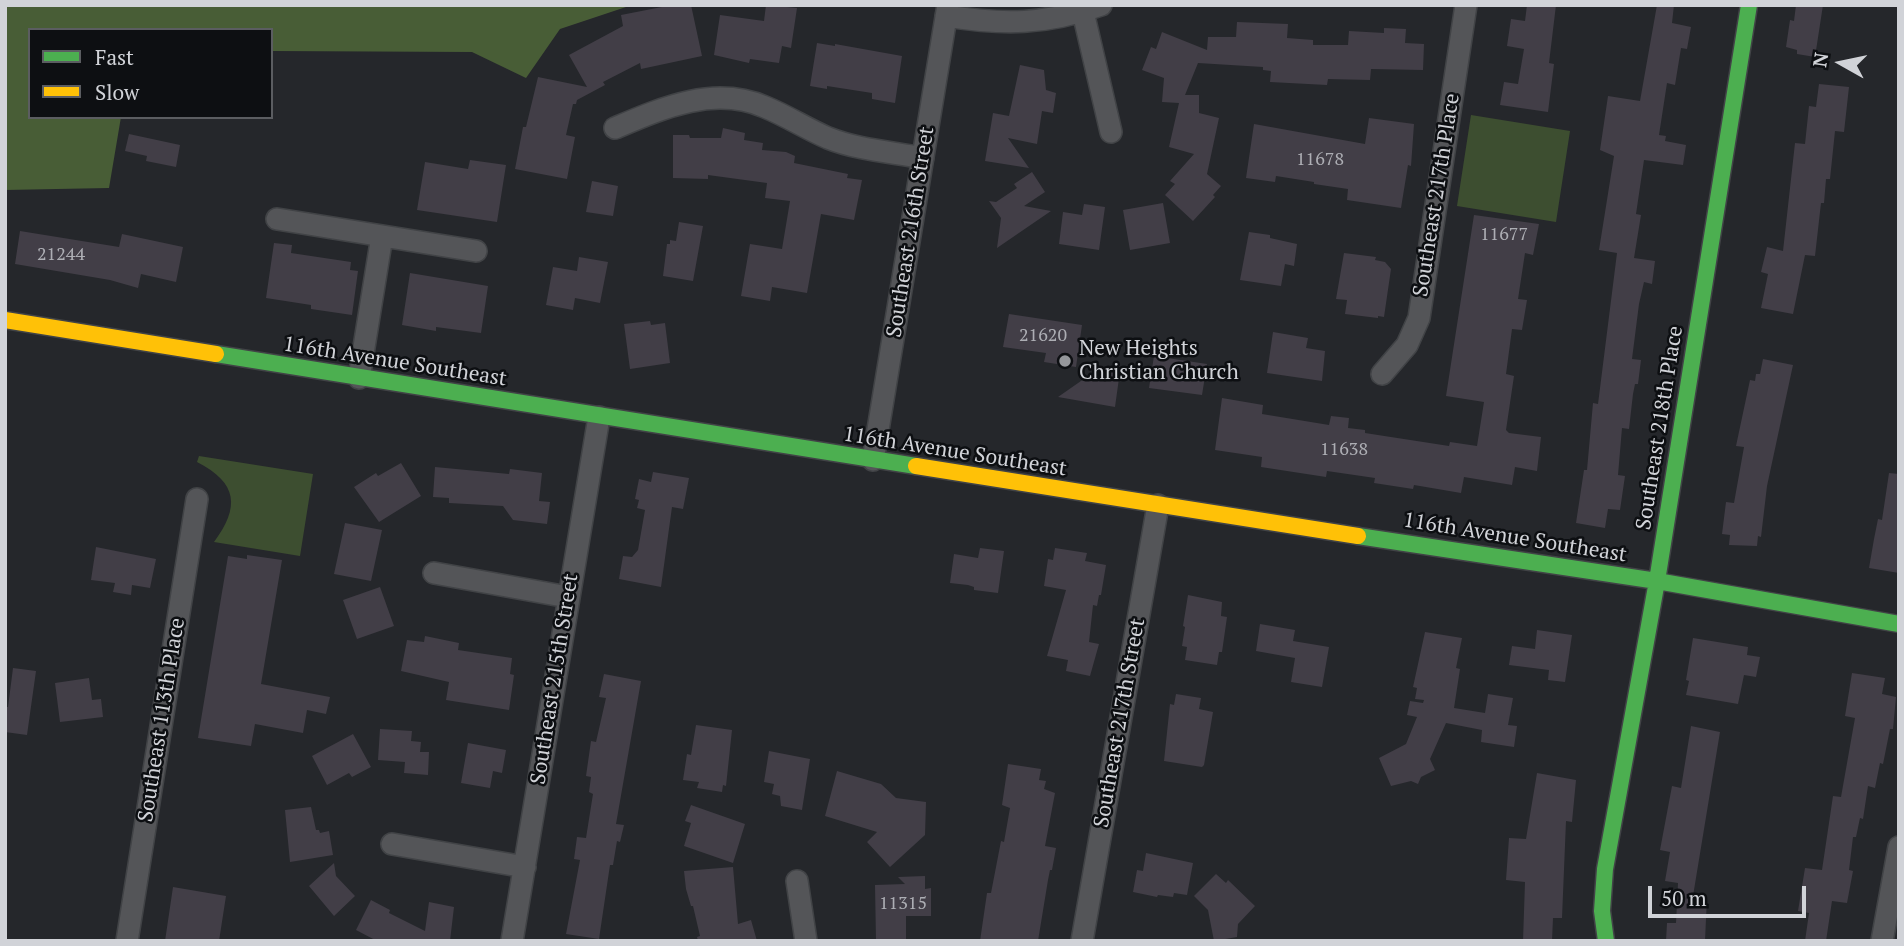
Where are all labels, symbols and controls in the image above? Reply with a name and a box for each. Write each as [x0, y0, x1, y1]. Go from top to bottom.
legend [28, 28, 273, 119]
north arrow [1806, 28, 1876, 98]
text: Fast [95, 43, 134, 71]
text: N [1806, 51, 1833, 69]
text: Slow [95, 78, 139, 106]
street label: Southeast 217th Place [1408, 92, 1466, 298]
street label: Southeast 216th Street [882, 125, 940, 339]
house number: 11678 [1296, 149, 1344, 171]
house number: 11677 [1480, 224, 1528, 246]
house number: 21244 [37, 244, 85, 266]
street label: Southeast 218th Place [1631, 324, 1689, 532]
house number: 21620 [1019, 325, 1067, 347]
street label: 116th Avenue Southeast [282, 332, 508, 392]
place label: New Heights Christian Church [1079, 336, 1239, 386]
marker: New Heights Christian Church [1057, 353, 1073, 369]
street label: 116th Avenue Southeast [842, 422, 1068, 482]
house number: 11638 [1320, 439, 1368, 461]
street label: 116th Avenue Southeast [1402, 508, 1628, 568]
street label: Southeast 215th Street [526, 572, 584, 786]
street label: Southeast 113th Place [133, 616, 191, 824]
street label: Southeast 217th Street [1089, 616, 1151, 830]
scale bar [1652, 872, 1810, 916]
text: 50 m [1661, 884, 1707, 912]
house number: 11315 [879, 893, 927, 915]

